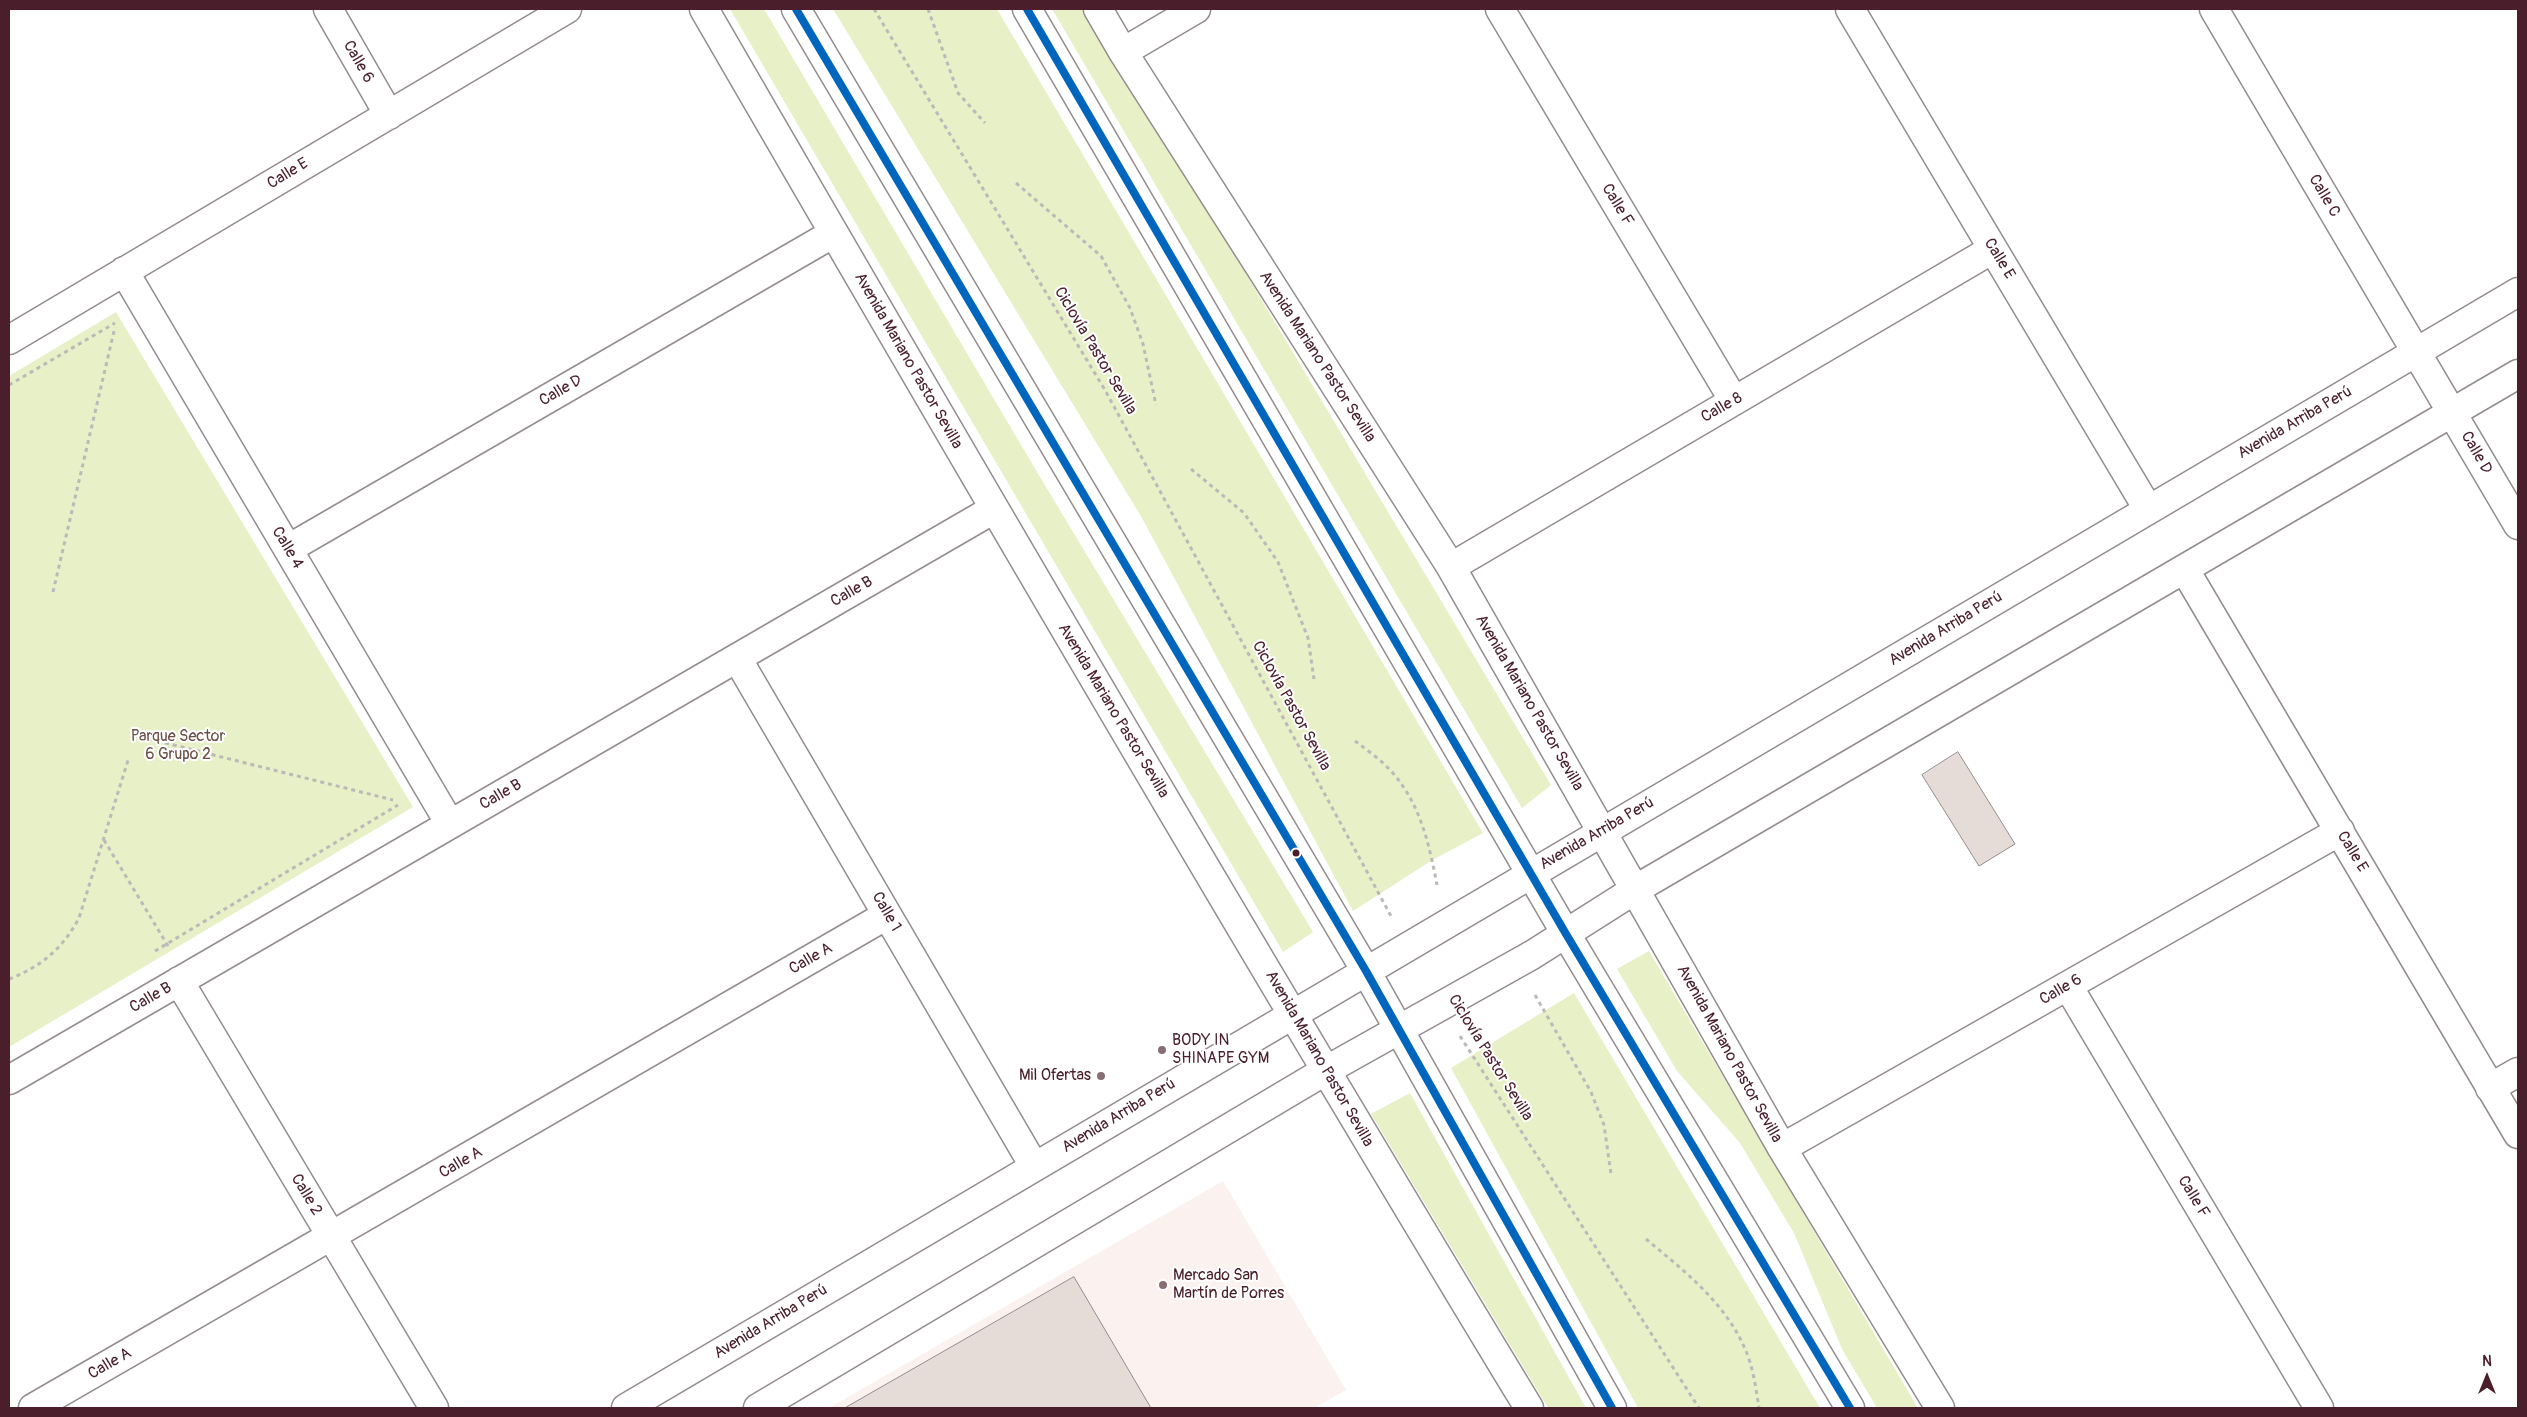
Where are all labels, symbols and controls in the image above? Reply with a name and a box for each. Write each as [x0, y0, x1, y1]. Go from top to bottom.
street label: Calle 6 [338, 37, 378, 87]
street label: Calle E [264, 154, 312, 194]
street label: Calle C [2304, 171, 2344, 221]
street label: Calle F [1597, 180, 1637, 230]
street label: Calle E [1979, 235, 2019, 283]
street label: Avenida Mariano Pastor Sevilla [1254, 268, 1380, 446]
street label: Avenida Mariano Pastor Sevilla [850, 270, 966, 452]
street label: Ciclovía Pastor Sevilla [1049, 284, 1141, 418]
street label: Calle D [536, 371, 586, 411]
street label: Avenida Arriba Perú [2234, 382, 2356, 464]
street label: Calle 8 [1698, 389, 1746, 427]
street label: Calle D [2456, 428, 2496, 478]
street label: Calle 4 [267, 524, 307, 572]
street label: Calle B [828, 572, 876, 612]
street label: Avenida Arriba Perú [1886, 588, 2006, 670]
street label: Avenida Mariano Pastor Sevilla [1471, 612, 1587, 794]
street label: Avenida Mariano Pastor Sevilla [1053, 620, 1173, 802]
street label: Ciclovía Pastor Sevilla [1247, 638, 1335, 774]
park label: Parque Sector 6 Grupo 2 [131, 727, 225, 765]
street label: Calle B [477, 775, 525, 815]
street label: Avenida Arriba Perú [1536, 793, 1658, 875]
street label: Calle E [2332, 828, 2372, 876]
unlabelled marker [1291, 848, 1301, 858]
street label: Calle 1 [867, 889, 905, 935]
street label: Calle A [786, 939, 836, 979]
street label: Avenida Mariano Pastor Sevilla [1672, 962, 1786, 1146]
street label: Avenida Mariano Pastor Sevilla [1261, 968, 1377, 1150]
street label: Calle 6 [2036, 970, 2086, 1010]
street label: Calle B [127, 978, 175, 1018]
street label: Ciclovía Pastor Sevilla [1443, 991, 1537, 1125]
place label: BODY IN SHINAPE GYM [1172, 1031, 1269, 1069]
marker: BODY IN SHINAPE GYM [1156, 1044, 1168, 1056]
place label: Mil Ofertas [1019, 1066, 1091, 1086]
marker: Mil Ofertas [1095, 1070, 1107, 1082]
street label: Avenida Arriba Perú [1059, 1075, 1179, 1157]
street label: Calle A [436, 1143, 486, 1183]
street label: Calle 2 [286, 1171, 326, 1219]
street label: Calle F [2173, 1172, 2213, 1222]
place label: Mercado San Martín de Porres [1173, 1266, 1284, 1304]
marker: Mercado San Martín de Porres [1157, 1279, 1169, 1291]
street label: Avenida Arriba Perú [711, 1281, 831, 1363]
street label: Calle A [85, 1344, 135, 1384]
north arrow [2462, 1352, 2512, 1402]
text: N [2482, 1353, 2492, 1370]

